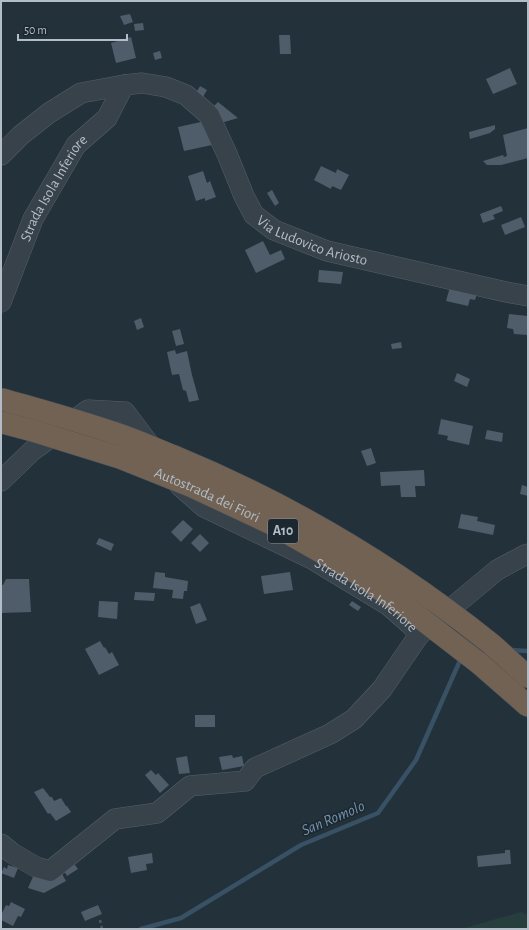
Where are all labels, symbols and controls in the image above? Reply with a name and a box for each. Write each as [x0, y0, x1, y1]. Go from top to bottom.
scale bar [18, 16, 127, 42]
text: 50 m [24, 24, 47, 36]
street label: Strada Isola Inferiore [18, 132, 90, 243]
street label: Via Ludovico Ariosto [254, 212, 369, 268]
street label: Autostrada dei Fiori [152, 465, 262, 525]
road number: A10 [268, 519, 298, 543]
street label: Strada Isola Inferiore [312, 555, 421, 635]
water label: San Romolo [299, 797, 367, 838]

